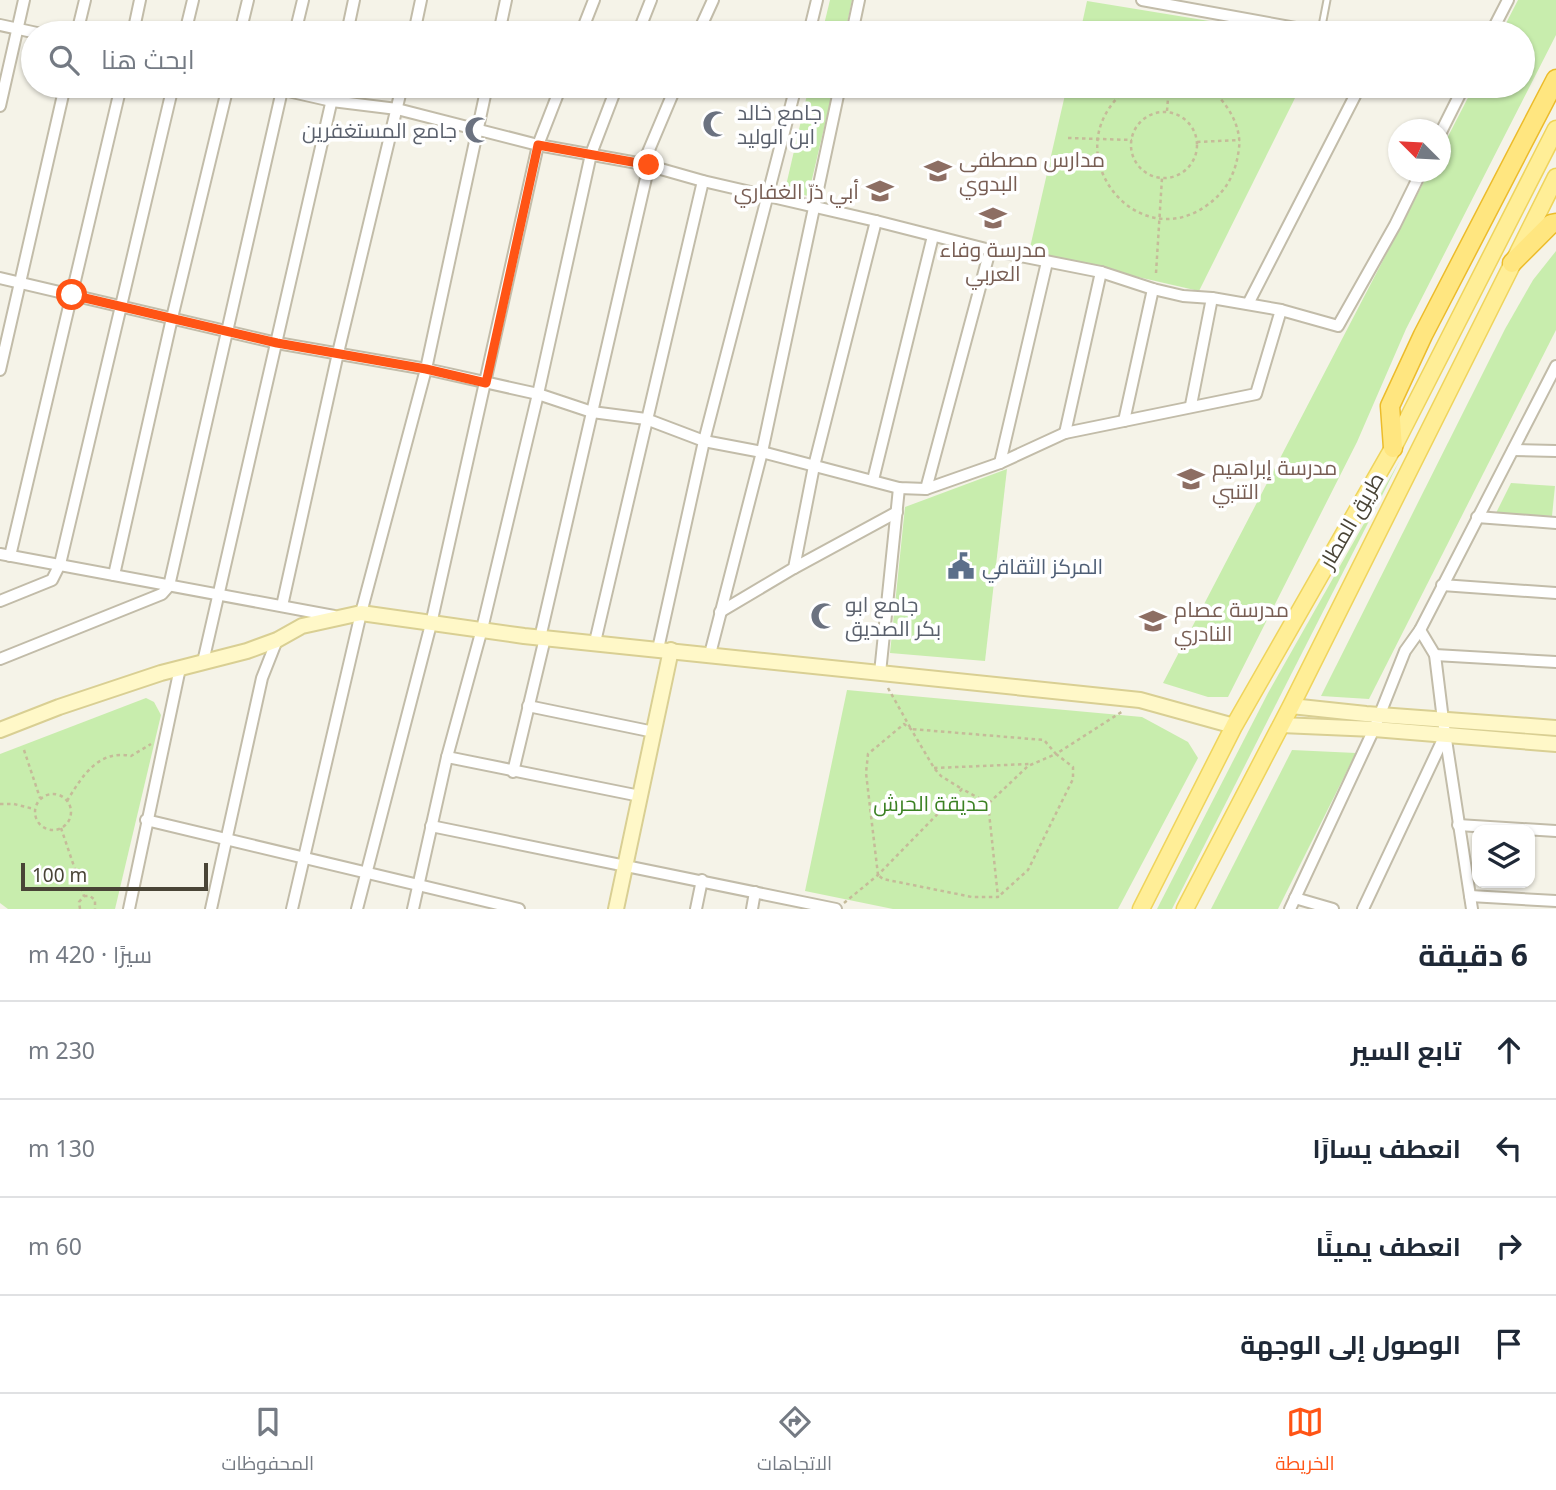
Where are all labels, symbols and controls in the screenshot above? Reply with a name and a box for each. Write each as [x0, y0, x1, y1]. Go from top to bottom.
search box [21, 21, 1535, 98]
icon: search [45, 41, 83, 79]
text: ابحث هنا [101, 41, 195, 77]
place label: جامع خالد ابن الوليد [737, 98, 822, 150]
mosque icon: جامع خالد ابن الوليد [701, 109, 731, 139]
mosque icon: جامع المستغفرين [463, 115, 493, 145]
place label: جامع المستغفرين [302, 116, 457, 145]
north arrow [1388, 119, 1451, 182]
place label: مدارس مصطفى البدوي [959, 145, 1105, 200]
route end [633, 149, 664, 180]
school or university icon: مدارس مصطفى البدوي [923, 156, 953, 186]
school or university icon: أبي ذرّ الغفاري [865, 176, 895, 206]
place label: أبي ذرّ الغفاري [734, 177, 859, 208]
school or university icon: مدرسة وفاء العربي [978, 203, 1008, 233]
place label: مدرسة وفاء العربي [939, 235, 1047, 290]
route start [56, 279, 87, 310]
place label: مدرسة إبراهيم التنبي [1212, 453, 1337, 508]
school or university icon: مدرسة إبراهيم التنبي [1176, 464, 1206, 494]
street label: طريق المطار [1312, 467, 1390, 574]
public building icon: المركز الثقافي [946, 551, 976, 581]
place label: المركز الثقافي [982, 552, 1103, 583]
place label: جامع ابو بكر الصديق [845, 590, 941, 642]
place label: مدرسة عصام النادري [1174, 595, 1289, 650]
mosque icon: جامع ابو بكر الصديق [809, 601, 839, 631]
school or university icon: مدرسة عصام النادري [1138, 606, 1168, 636]
park label: حديقة الحرش [873, 789, 989, 817]
map controls [1472, 825, 1535, 888]
button: layers [1472, 825, 1535, 888]
scale bar [21, 860, 208, 892]
text: 100 m [32, 862, 87, 888]
text: 6 دقيقة [1418, 934, 1528, 975]
text: سيرًا · 420 m [28, 938, 152, 970]
icon: ahead [1490, 1031, 1528, 1069]
text: تابع السير [1351, 1032, 1461, 1068]
text: 230 m [28, 1034, 95, 1066]
icon: left [1490, 1129, 1528, 1167]
text: انعطف يسارًا [1312, 1130, 1461, 1166]
text: 130 m [28, 1132, 95, 1164]
icon: right [1490, 1227, 1528, 1265]
text: انعطف يمينًا [1316, 1228, 1461, 1264]
text: 60 m [28, 1230, 82, 1262]
icon: arrive [1490, 1325, 1528, 1363]
text: الوصول إلى الوجهة [1240, 1326, 1461, 1362]
tab: المحفوظات [222, 1403, 314, 1481]
tab: الاتجاهات [757, 1403, 832, 1481]
tab: الخريطة [1275, 1403, 1335, 1481]

